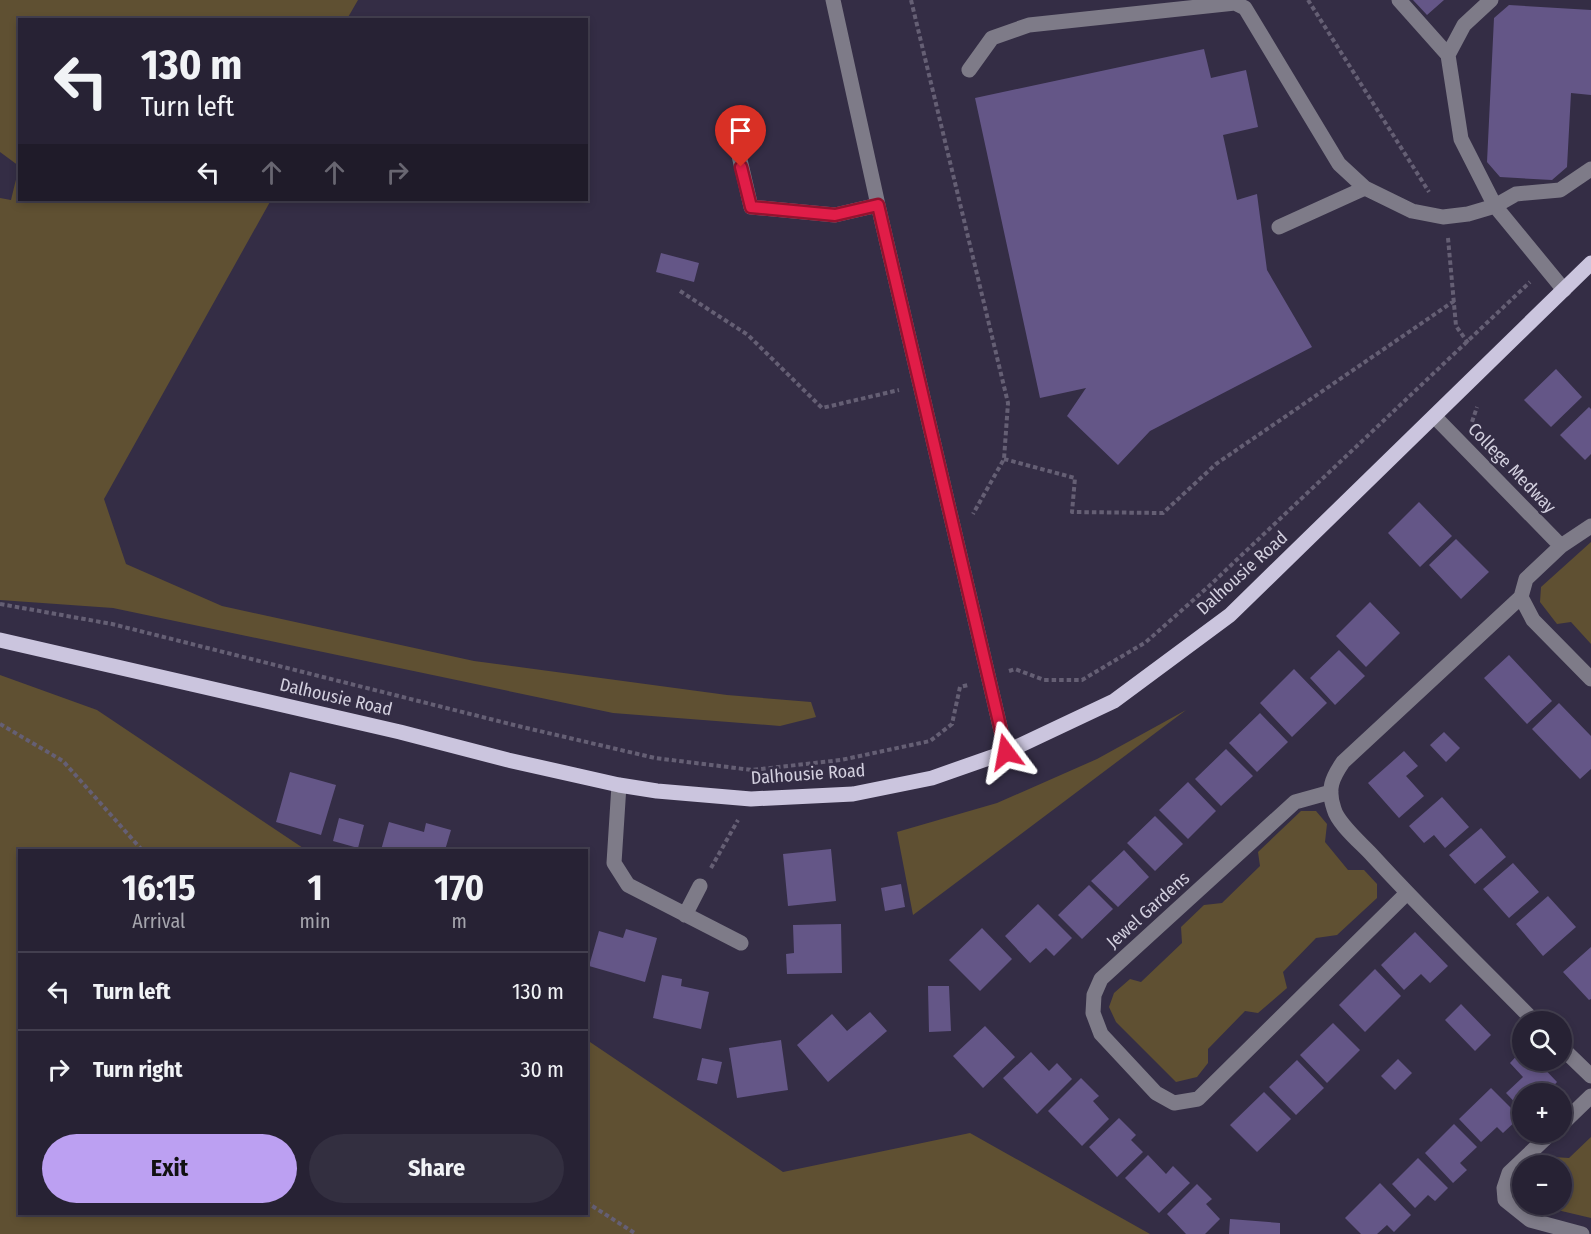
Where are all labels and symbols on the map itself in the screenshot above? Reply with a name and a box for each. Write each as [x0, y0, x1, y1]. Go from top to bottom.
pin [715, 105, 766, 167]
street label: College Medway [1463, 418, 1561, 518]
street label: Dalhousie Road [1192, 526, 1292, 620]
street label: Dalhousie Road [278, 673, 394, 721]
position arrow [974, 720, 1038, 784]
street label: Dalhousie Road [750, 759, 866, 789]
street label: Jewel Gardens [1102, 867, 1194, 953]

